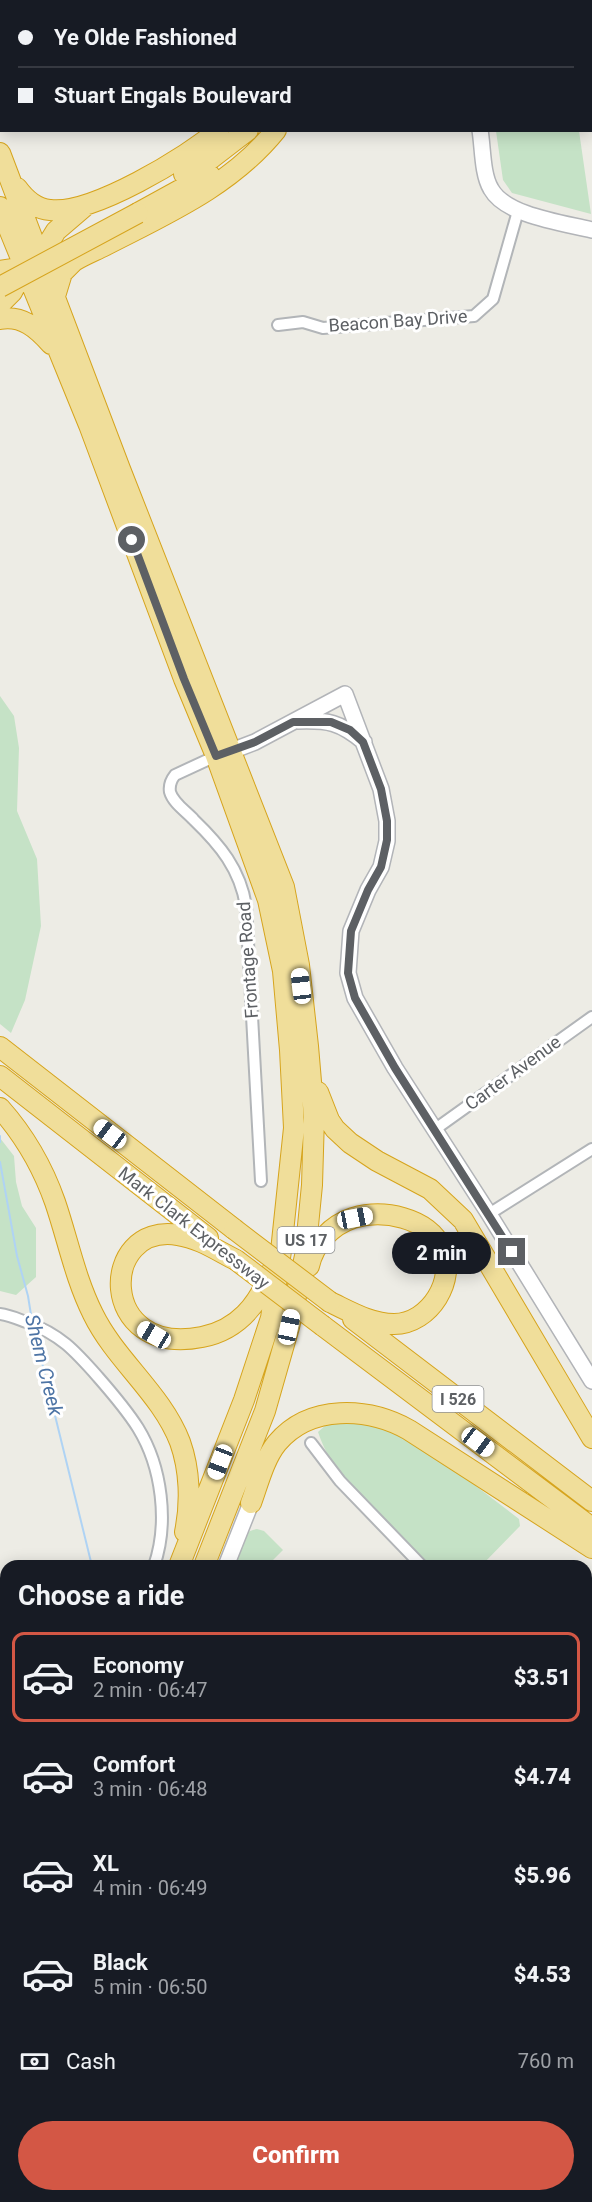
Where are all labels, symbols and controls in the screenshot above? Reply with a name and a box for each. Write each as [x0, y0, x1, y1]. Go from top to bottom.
text: Ye Olde Fashioned [54, 25, 237, 50]
text: Stuart Engals Boulevard [54, 83, 292, 108]
street label: Beacon Bay Drive [328, 305, 468, 336]
route start [118, 526, 145, 553]
street label: Frontage Road [233, 901, 262, 1019]
car [290, 967, 312, 1005]
street label: Carter Avenue [461, 1031, 565, 1114]
car [90, 1116, 130, 1152]
street label: Mark Clark Expressway [115, 1162, 274, 1293]
car [336, 1206, 374, 1230]
road number: US 17 [278, 1227, 334, 1253]
callout: 2 min [392, 1231, 491, 1273]
route end [498, 1238, 525, 1265]
text: 2 min [416, 1241, 467, 1265]
car [276, 1308, 302, 1346]
water label: Shem Creek [20, 1312, 68, 1419]
car [134, 1318, 174, 1352]
road number: I 526 [432, 1386, 484, 1412]
car [458, 1424, 498, 1460]
car [205, 1442, 235, 1482]
text: Choose a ride [18, 1580, 184, 1612]
icon: car [21, 1650, 75, 1704]
text: Economy [93, 1653, 184, 1678]
text: $3.51 [514, 1665, 571, 1690]
text: 2 min · 06:47 [93, 1678, 208, 1702]
icon: car [21, 1749, 75, 1803]
text: Comfort [93, 1752, 175, 1777]
text: $4.74 [514, 1764, 571, 1789]
text: 3 min · 06:48 [93, 1777, 208, 1801]
icon: car [21, 1848, 75, 1902]
text: XL [93, 1851, 119, 1876]
text: $5.96 [514, 1863, 571, 1888]
text: 4 min · 06:49 [93, 1876, 208, 1900]
icon: car [21, 1947, 75, 2001]
text: Black [93, 1950, 148, 1975]
text: $4.53 [514, 1962, 571, 1987]
text: 5 min · 06:50 [93, 1975, 208, 1999]
icon: cash [18, 2045, 51, 2078]
text: Cash [66, 2049, 116, 2074]
text: 760 m [518, 2049, 574, 2073]
button: Confirm [18, 2121, 574, 2190]

